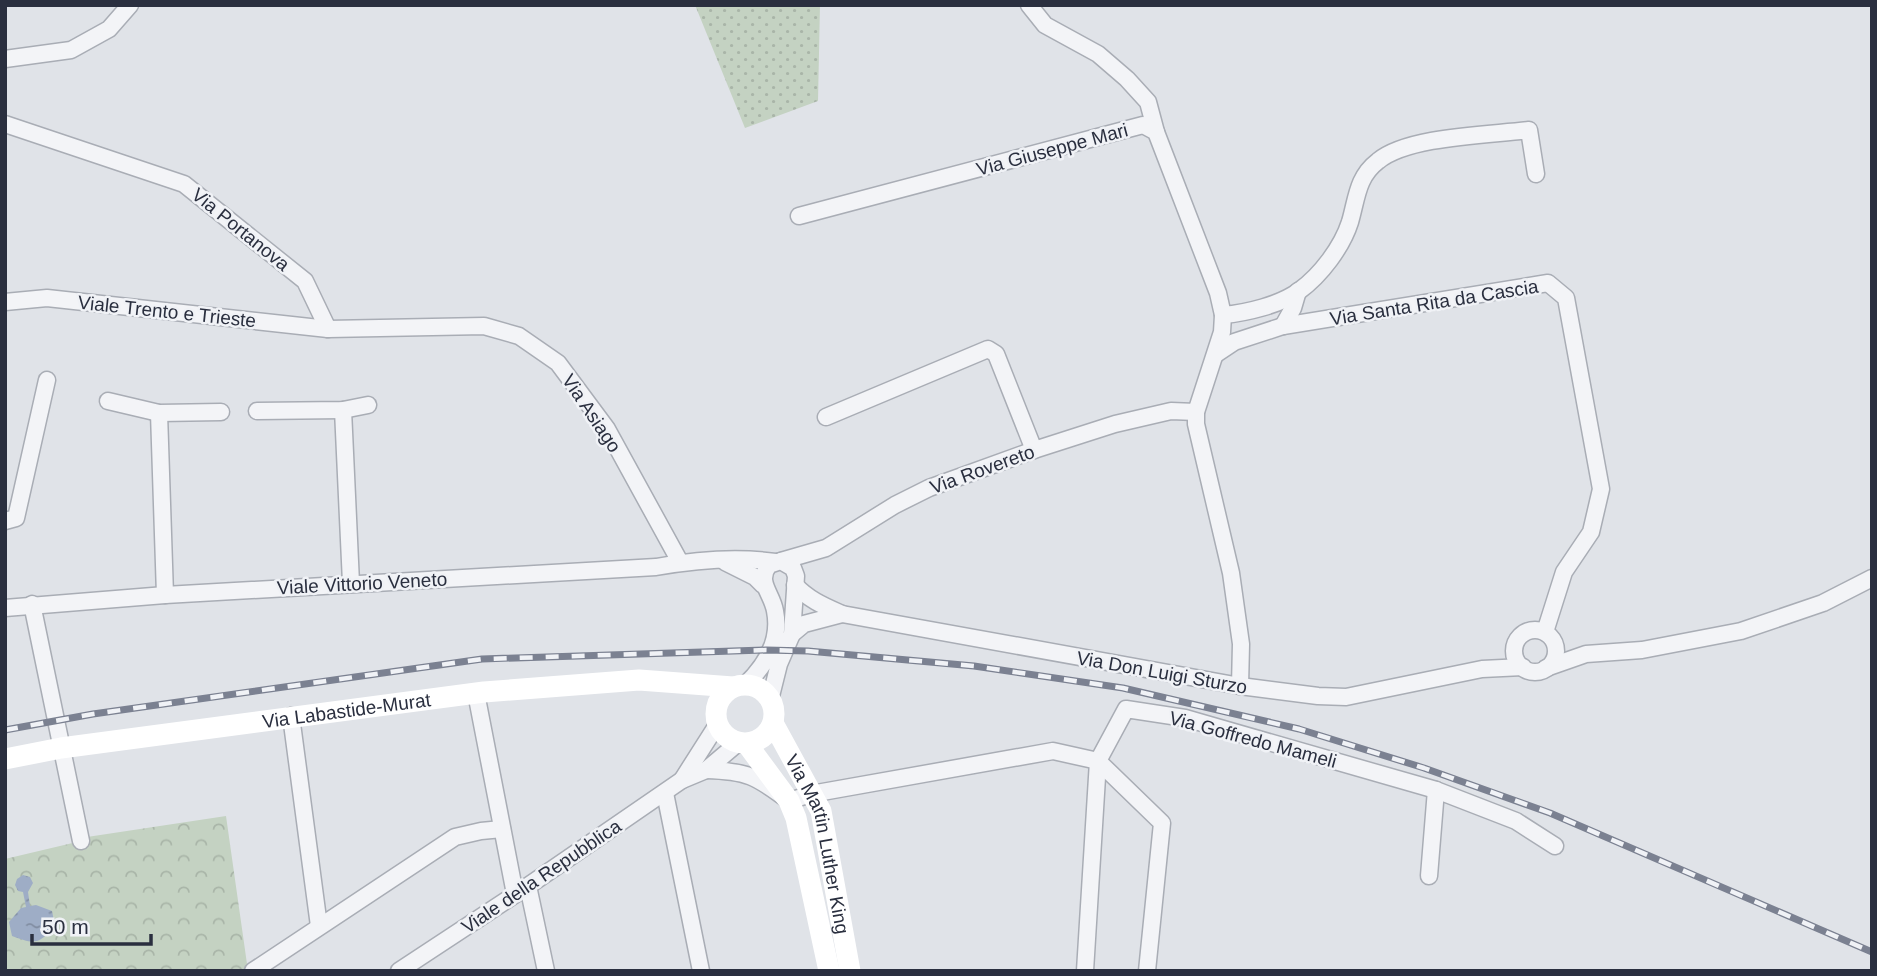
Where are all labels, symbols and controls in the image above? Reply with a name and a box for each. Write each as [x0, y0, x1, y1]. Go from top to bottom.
street label: Via Giuseppe Mari [974, 119, 1130, 180]
street label: Via Portanova [188, 184, 294, 275]
street label: Via Santa Rita da Cascia [1328, 276, 1540, 329]
street label: Viale Trento e Trieste [77, 292, 257, 331]
street label: Via Asiago [558, 370, 625, 456]
street label: Via Rovereto [927, 441, 1037, 498]
street label: Viale Vittorio Veneto [276, 569, 448, 598]
street label: Via Don Luigi Sturzo [1075, 647, 1249, 698]
street label: Via Labastide-Murat [261, 689, 433, 732]
street label: Via Goffredo Mameli [1167, 707, 1339, 772]
street label: Via Martin Luther King [781, 751, 853, 936]
street label: Viale della Repubblica [458, 815, 625, 938]
scale bar [32, 902, 150, 946]
text: 50 m [42, 915, 89, 938]

